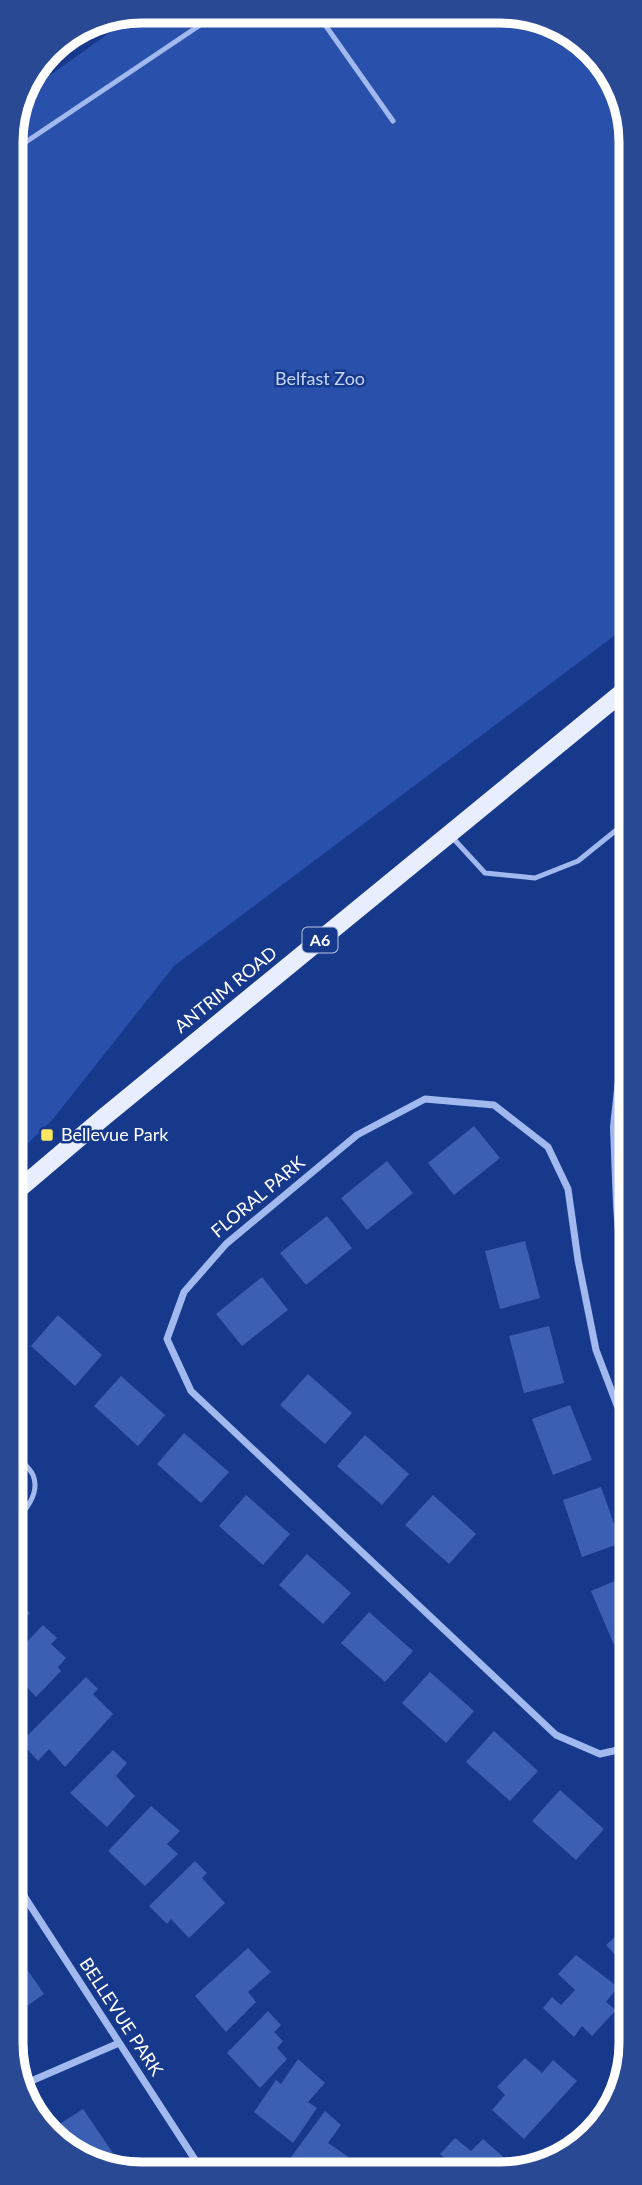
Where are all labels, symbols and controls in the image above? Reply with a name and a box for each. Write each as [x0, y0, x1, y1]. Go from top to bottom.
park label: Belfast Zoo [275, 367, 365, 389]
road number: A6 [302, 928, 338, 952]
street label: ANTRIM ROAD [170, 941, 281, 1037]
place label: Bellevue Park [61, 1123, 169, 1145]
marker: Bellevue Park [39, 1127, 55, 1143]
street label: FLORAL PARK [206, 1151, 309, 1242]
street label: BELLEVUE PARK [75, 1953, 168, 2080]

